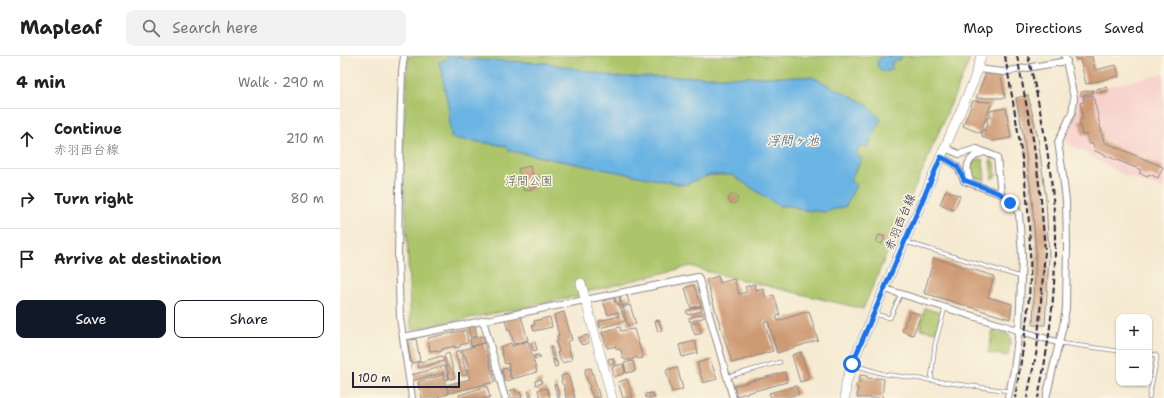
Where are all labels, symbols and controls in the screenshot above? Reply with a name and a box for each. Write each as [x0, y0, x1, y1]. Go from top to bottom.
search box [126, 10, 406, 46]
text: Mapleaf [20, 15, 102, 40]
icon: search [140, 17, 162, 39]
text: Search here [172, 18, 258, 38]
text: Map [964, 19, 994, 37]
text: Directions [1016, 19, 1082, 37]
text: Saved [1104, 19, 1144, 37]
text: 4 min [16, 71, 66, 93]
text: Walk · 290 m [238, 74, 324, 91]
text: Continue [54, 119, 122, 139]
icon: ahead [16, 128, 38, 150]
text: 210 m [286, 130, 324, 147]
water label: 浮間ヶ池 [767, 132, 820, 149]
text: 赤羽西台線 [54, 141, 119, 158]
park label: 浮間公園 [505, 173, 553, 189]
icon: right [16, 188, 38, 210]
text: Turn right [54, 189, 134, 209]
text: 80 m [290, 190, 324, 207]
street label: 赤羽西台線 [881, 191, 919, 253]
route end [1001, 194, 1019, 212]
icon: arrive [16, 248, 38, 270]
text: Arrive at destination [54, 249, 222, 269]
button: Save [16, 300, 166, 338]
button: Share [174, 300, 324, 338]
map controls [1116, 314, 1152, 386]
button: + [1116, 314, 1152, 350]
button: − [1116, 350, 1152, 386]
route start [843, 355, 861, 373]
scale bar [352, 370, 460, 389]
text: 100 m [358, 371, 391, 386]

